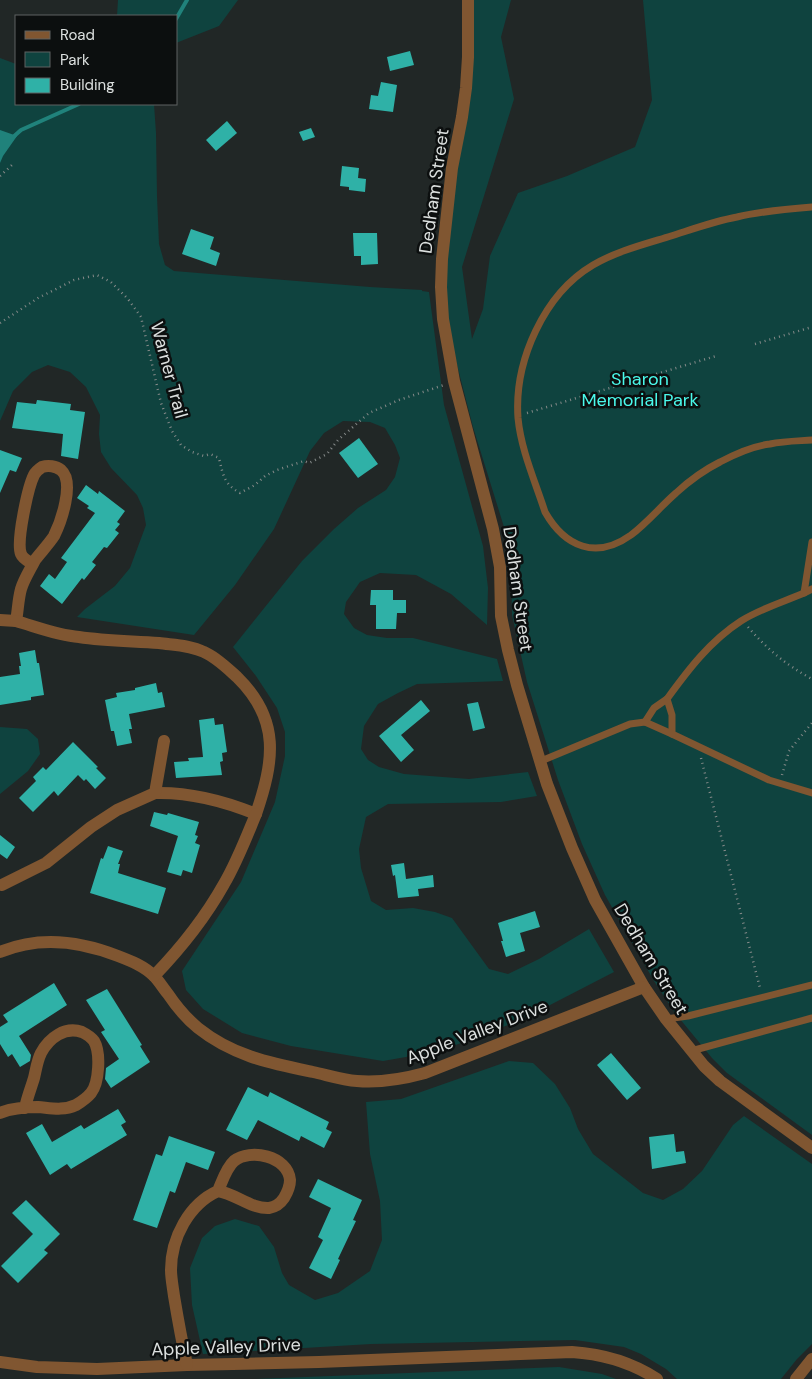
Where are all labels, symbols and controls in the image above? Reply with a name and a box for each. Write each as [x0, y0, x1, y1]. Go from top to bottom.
legend [15, 15, 178, 105]
text: Road [60, 25, 95, 45]
text: Park [60, 50, 90, 70]
text: Building [60, 75, 115, 95]
street label: Dedham Street [413, 127, 455, 255]
street label: Warner Trail [145, 319, 193, 421]
park label: Sharon Memorial Park [581, 367, 699, 412]
street label: Dedham Street [497, 525, 539, 653]
street label: Dedham Street [608, 899, 694, 1019]
street label: Apple Valley Drive [403, 994, 551, 1070]
street label: Apple Valley Drive [151, 1332, 301, 1362]

